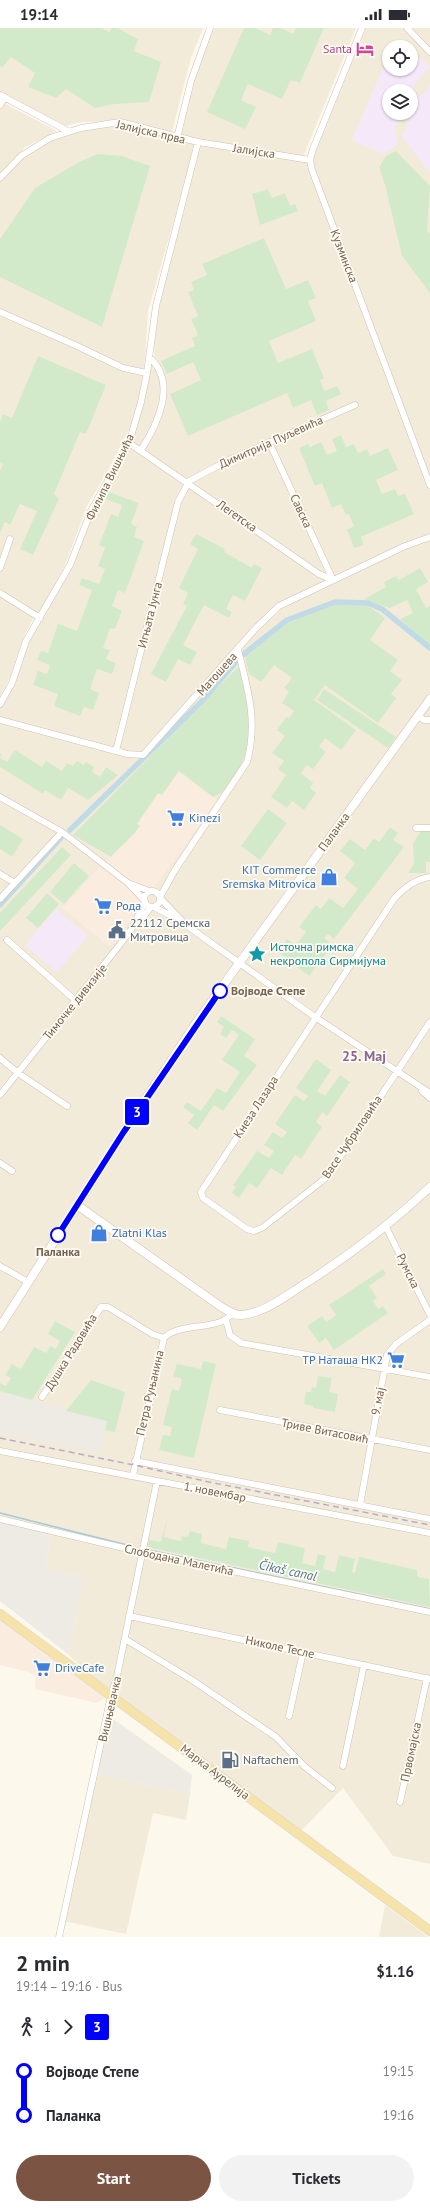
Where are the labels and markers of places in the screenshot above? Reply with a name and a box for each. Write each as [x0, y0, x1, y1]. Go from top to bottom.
hotel icon: Santa [355, 39, 375, 59]
place label: Santa [323, 41, 352, 56]
supermarket icon: Kinezi [166, 808, 186, 828]
place label: Kinezi [189, 810, 221, 825]
place label: KIT Commerce Sremska Mitrovica [222, 862, 316, 891]
shop icon: KIT Commerce Sremska Mitrovica [319, 867, 339, 887]
supermarket icon: Рода [93, 896, 113, 916]
place label: Рода [116, 898, 141, 913]
place label: 22112 Сремска Митровица [130, 915, 210, 944]
public building icon: 22112 Сремска Митровица [107, 920, 127, 940]
place label: Источна римска некропола Сирмијума [270, 939, 386, 968]
place icon: Источна римска некропола Сирмијума [247, 944, 267, 964]
marker: Војводе Степе [212, 983, 228, 999]
place label: Војводе Степе [231, 983, 305, 998]
shop icon: Zlatni Klas [89, 1223, 109, 1243]
place label: Zlatni Klas [112, 1225, 167, 1240]
marker: Паланка [50, 1227, 66, 1243]
place label: Паланка [36, 1244, 80, 1259]
supermarket icon: ТР Наташа НК2 [386, 1350, 406, 1370]
place label: ТР Наташа НК2 [302, 1352, 383, 1367]
supermarket icon: DriveCafe [32, 1658, 52, 1678]
place label: DriveCafe [55, 1660, 104, 1675]
fuel station icon: Naftachem [220, 1750, 240, 1770]
place label: Naftachem [243, 1752, 299, 1767]

